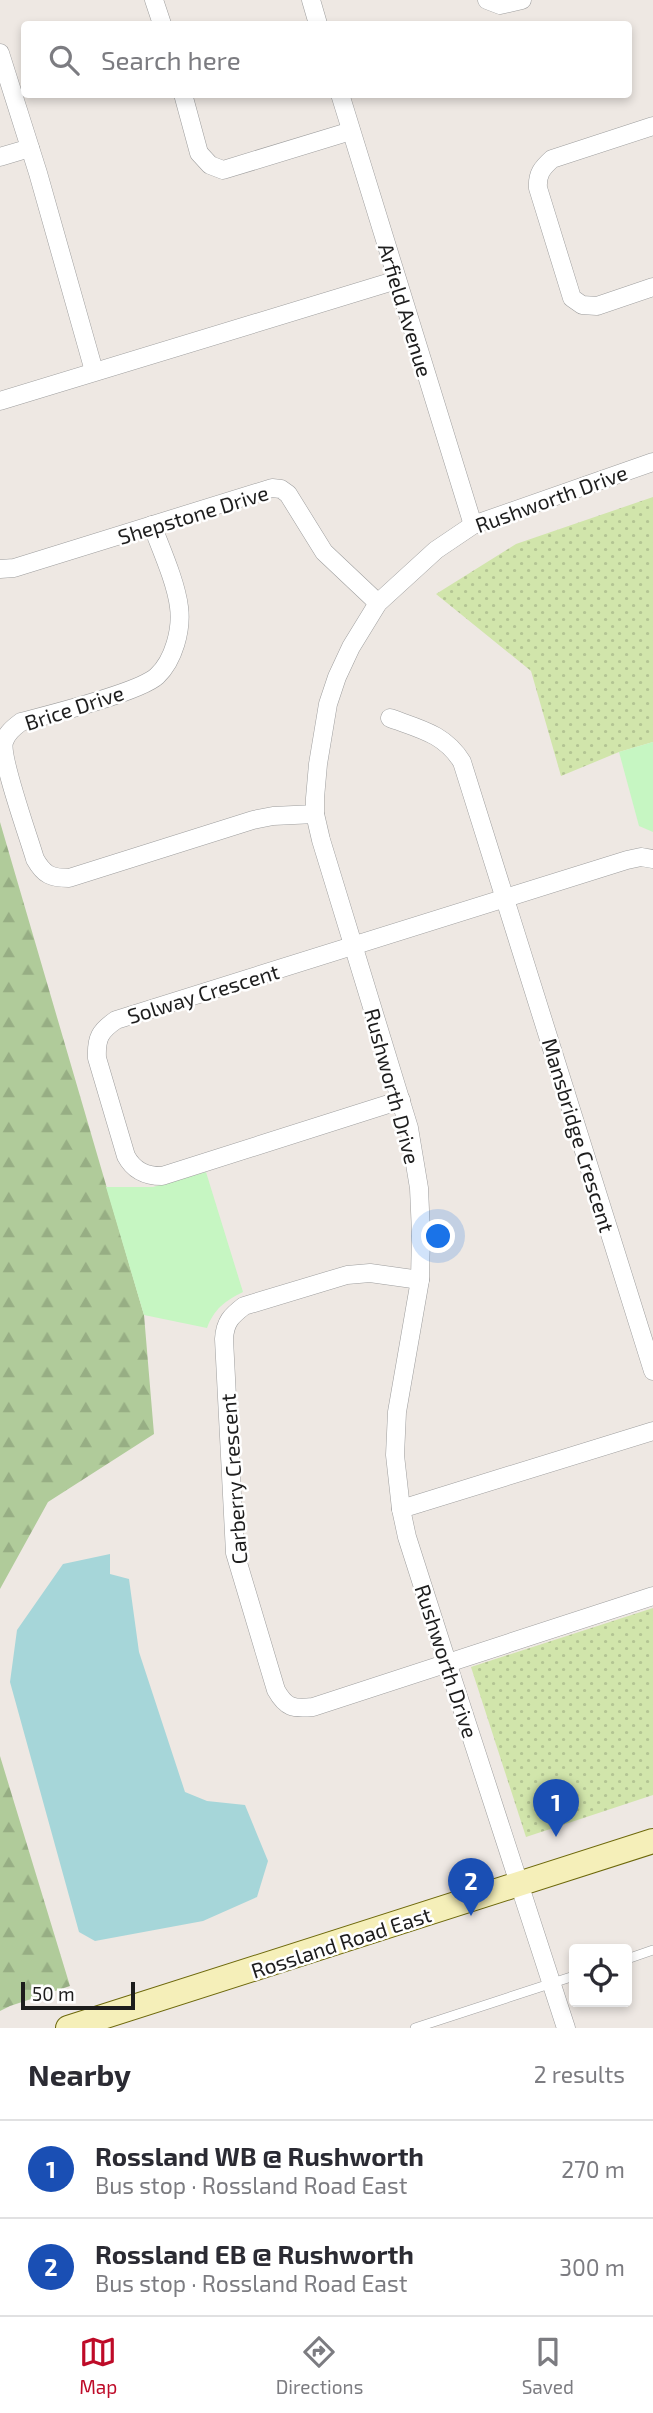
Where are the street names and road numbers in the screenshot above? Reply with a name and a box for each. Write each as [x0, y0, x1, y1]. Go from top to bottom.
street label: Arfield Avenue [374, 240, 438, 380]
street label: Rushworth Drive [471, 459, 631, 537]
street label: Shepstone Drive [115, 479, 271, 549]
street label: Brice Drive [21, 679, 127, 735]
street label: Solway Crescent [124, 958, 282, 1028]
street label: Rushworth Drive [360, 1005, 426, 1167]
street label: Mansbridge Crescent [538, 1035, 620, 1235]
street label: Carberry Crescent [215, 1393, 251, 1565]
street label: Rushworth Drive [410, 1581, 484, 1741]
street label: Rossland Road East [248, 1901, 434, 1983]

